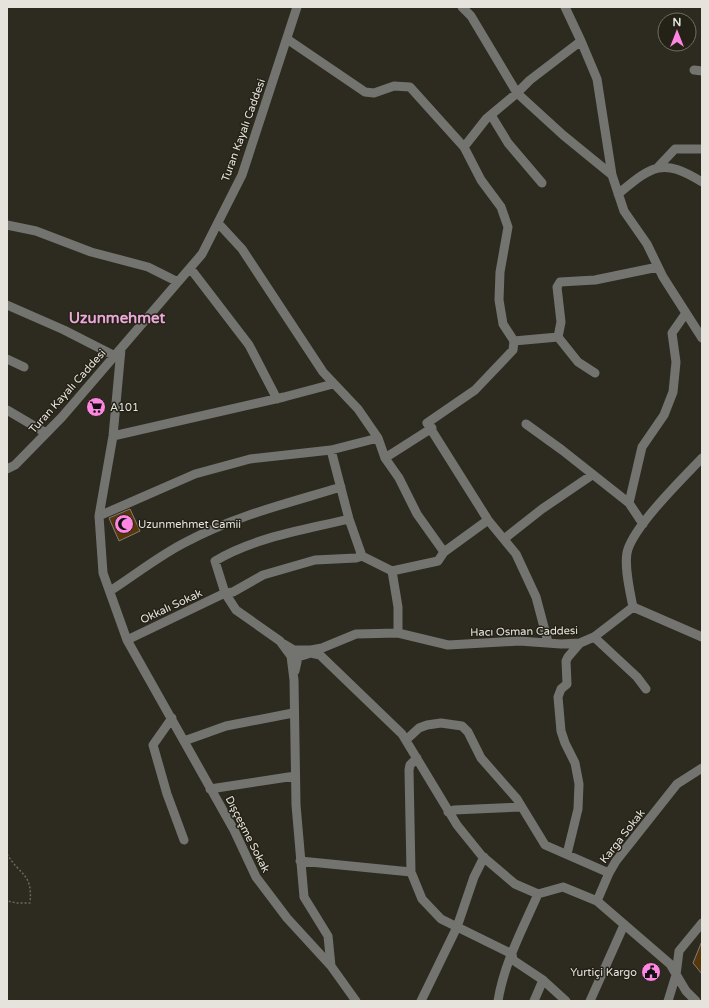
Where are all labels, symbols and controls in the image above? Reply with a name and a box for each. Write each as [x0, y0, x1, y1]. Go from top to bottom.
north arrow [657, 12, 697, 52]
text: N [673, 16, 681, 29]
street label: Turan Kayalı Caddesi [219, 77, 268, 183]
district label: Uzunmehmet [69, 309, 166, 327]
street label: Turan Kayalı Caddesi [26, 347, 108, 436]
supermarket icon: A101 [85, 396, 107, 418]
place label: A101 [110, 401, 139, 414]
mosque icon: Uzunmehmet Camii [113, 513, 135, 535]
place label: Uzunmehmet Camii [138, 518, 241, 531]
street label: Okkalı Sokak [138, 586, 204, 626]
street label: Hacı Osman Caddesi [470, 624, 578, 639]
street label: Dışçeşme Sokak [223, 794, 272, 875]
street label: Karga Sokak [597, 807, 648, 866]
public building icon: Yurtiçi Kargo [640, 961, 662, 983]
place label: Yurtiçi Kargo [570, 966, 637, 979]

